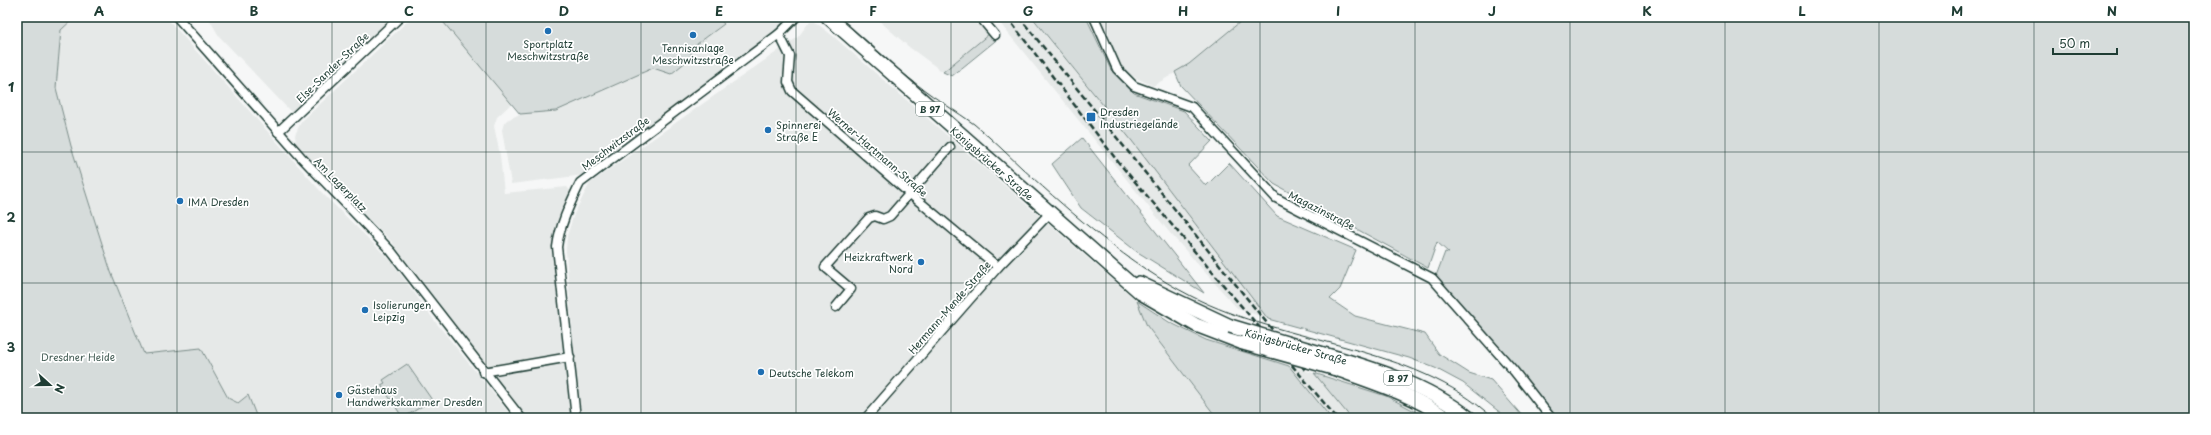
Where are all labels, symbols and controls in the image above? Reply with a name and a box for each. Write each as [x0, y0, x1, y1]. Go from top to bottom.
text: A [94, 1, 104, 20]
text: B [250, 1, 259, 20]
text: C [404, 1, 414, 20]
text: D [559, 1, 569, 20]
text: E [715, 1, 723, 20]
text: F [869, 1, 877, 20]
text: G [1023, 1, 1033, 20]
text: H [1178, 1, 1188, 20]
text: I [1336, 1, 1340, 20]
text: J [1488, 1, 1496, 20]
text: K [1642, 1, 1652, 20]
text: L [1798, 1, 1806, 20]
text: M [1951, 1, 1963, 20]
text: N [2107, 1, 2117, 20]
marker: Sportplatz Meschwitzstraße [543, 26, 553, 36]
street label: Else-Sander-Straße [292, 28, 372, 106]
marker: Tennisanlage Meschwitzstraße [688, 30, 698, 40]
scale bar [2053, 30, 2117, 56]
text: 50 m [2059, 34, 2090, 52]
place label: Sportplatz Meschwitzstraße [507, 36, 589, 63]
place label: Tennisanlage Meschwitzstraße [652, 40, 734, 67]
text: 1 [8, 77, 14, 96]
road number: B 97 [916, 102, 944, 116]
street label: Werner-Hartmann-Straße [825, 104, 931, 200]
place label: Dresden Industriegelände [1100, 104, 1179, 131]
marker: Dresden Industriegelände [1085, 111, 1097, 123]
street label: Meschwitzstraße [578, 112, 652, 174]
place label: Spinnerei Straße E [776, 117, 821, 144]
street label: Königsbrücker Straße [947, 123, 1037, 203]
marker: Spinnerei Straße E [763, 125, 773, 135]
street label: Am Lagerplatz [311, 153, 371, 215]
street label: Magazinstraße [1286, 187, 1358, 233]
place label: IMA Dresden [188, 194, 249, 209]
marker: IMA Dresden [175, 196, 185, 206]
text: 2 [6, 207, 16, 226]
place label: Heizkraftwerk Nord [844, 249, 913, 276]
street label: Hermann-Mende-Straße [904, 257, 994, 357]
marker: Heizkraftwerk Nord [916, 257, 926, 267]
place label: Isolierungen Leipzig [373, 297, 431, 324]
marker: Isolierungen Leipzig [360, 305, 370, 315]
street label: Königsbrücker Straße [1243, 324, 1349, 368]
text: 3 [7, 337, 16, 356]
park label: Dresdner Heide [41, 349, 115, 364]
north arrow [30, 365, 70, 405]
place label: Deutsche Telekom [769, 365, 854, 380]
marker: Deutsche Telekom [756, 367, 766, 377]
road number: B 97 [1384, 371, 1412, 385]
text: N [50, 382, 69, 396]
place label: Gästehaus Handwerkskammer Dresden [347, 382, 483, 409]
marker: Gästehaus Handwerkskammer Dresden [334, 390, 344, 400]

